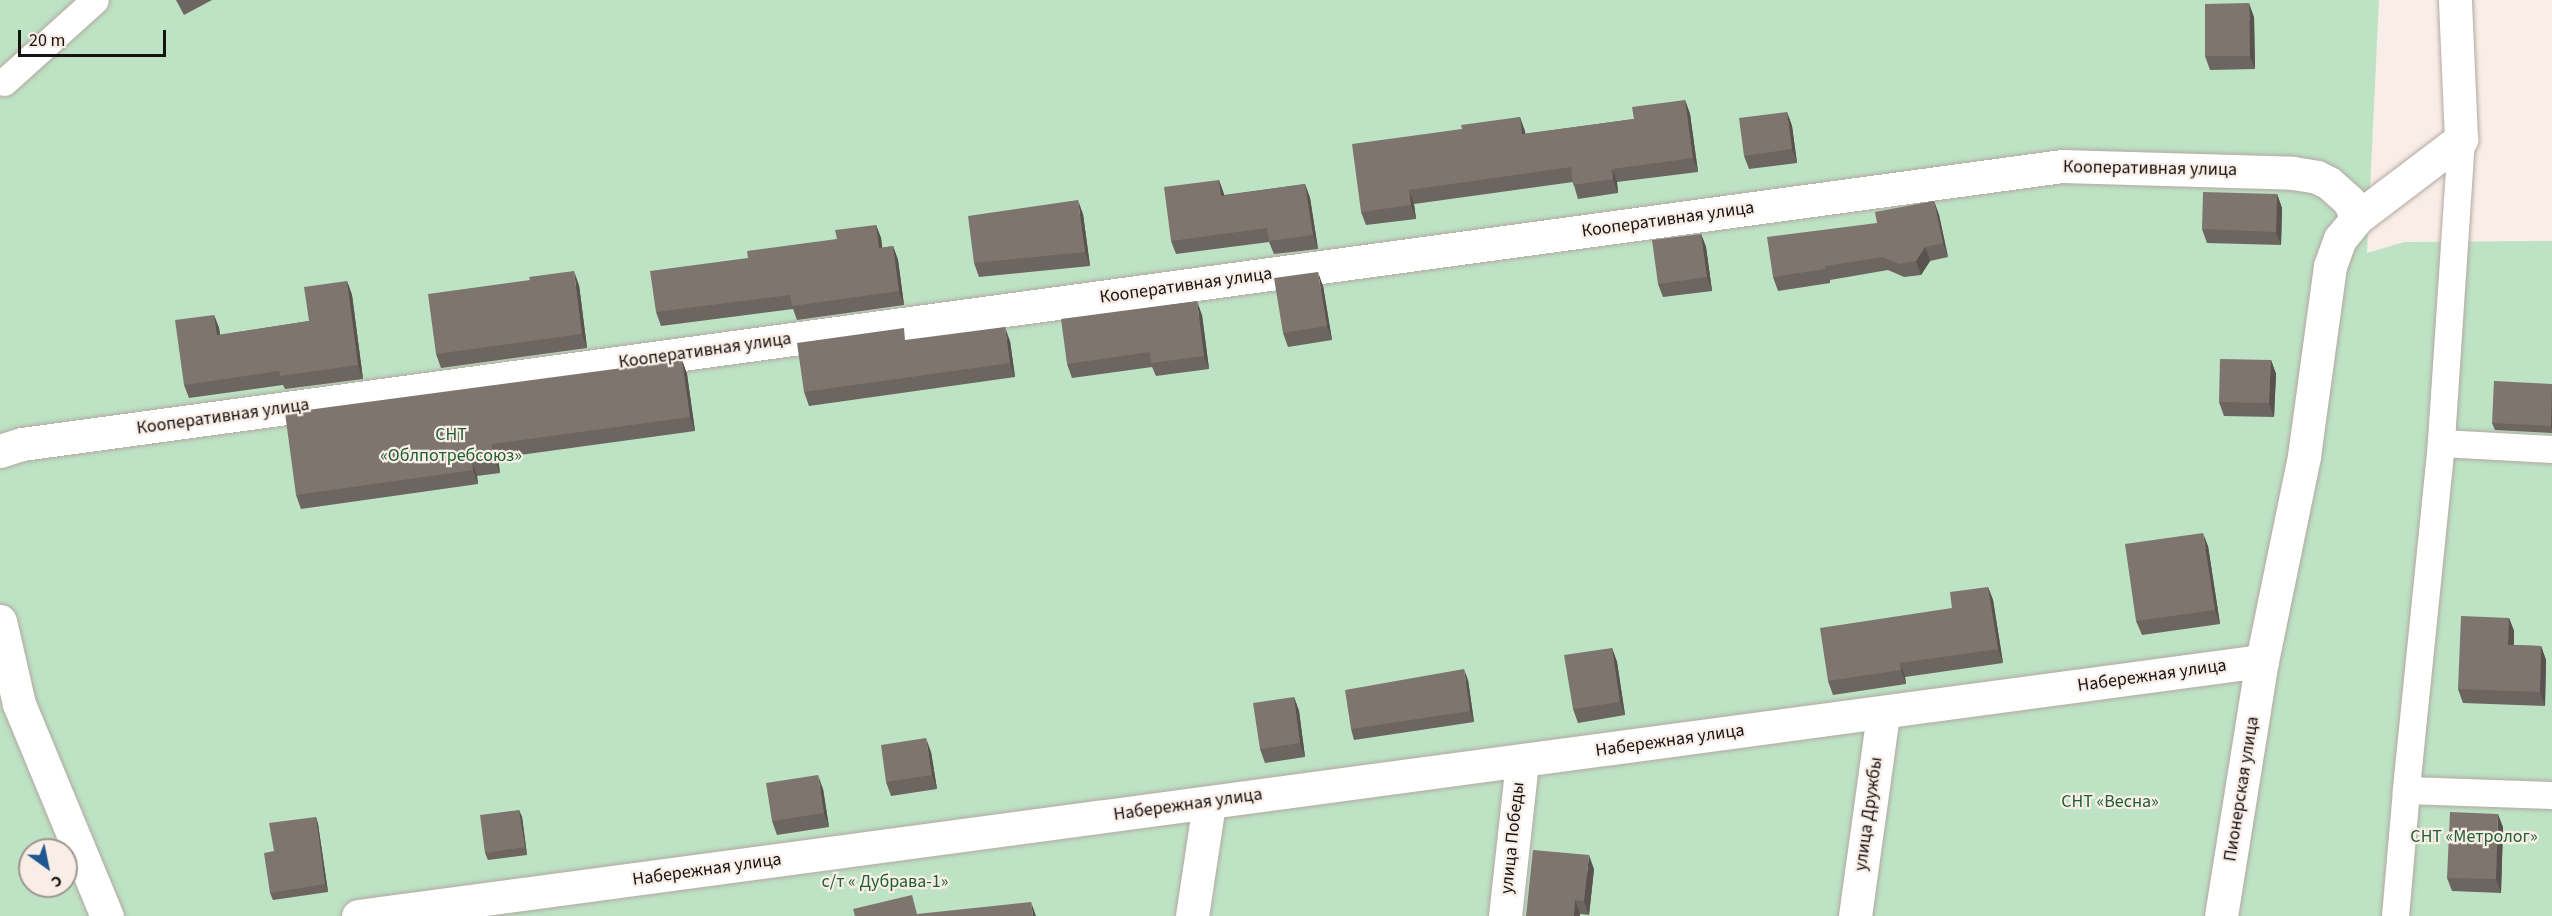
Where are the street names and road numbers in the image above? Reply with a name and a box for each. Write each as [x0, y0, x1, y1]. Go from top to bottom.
street label: Кооперативная улица [2063, 157, 2237, 181]
street label: Кооперативная улица [1580, 197, 1756, 243]
street label: Кооперативная улица [1098, 263, 1274, 309]
street label: Кооперативная улица [617, 328, 793, 374]
street label: Кооперативная улица [135, 394, 311, 440]
street label: Набережная улица [2076, 655, 2228, 697]
street label: Пионерская улица [2220, 715, 2264, 863]
street label: Набережная улица [1594, 720, 1746, 762]
street label: улица Дружбы [1850, 756, 1888, 872]
street label: улица Победы [1496, 781, 1530, 895]
street label: Набережная улица [1112, 784, 1264, 826]
street label: Набережная улица [631, 849, 783, 891]

